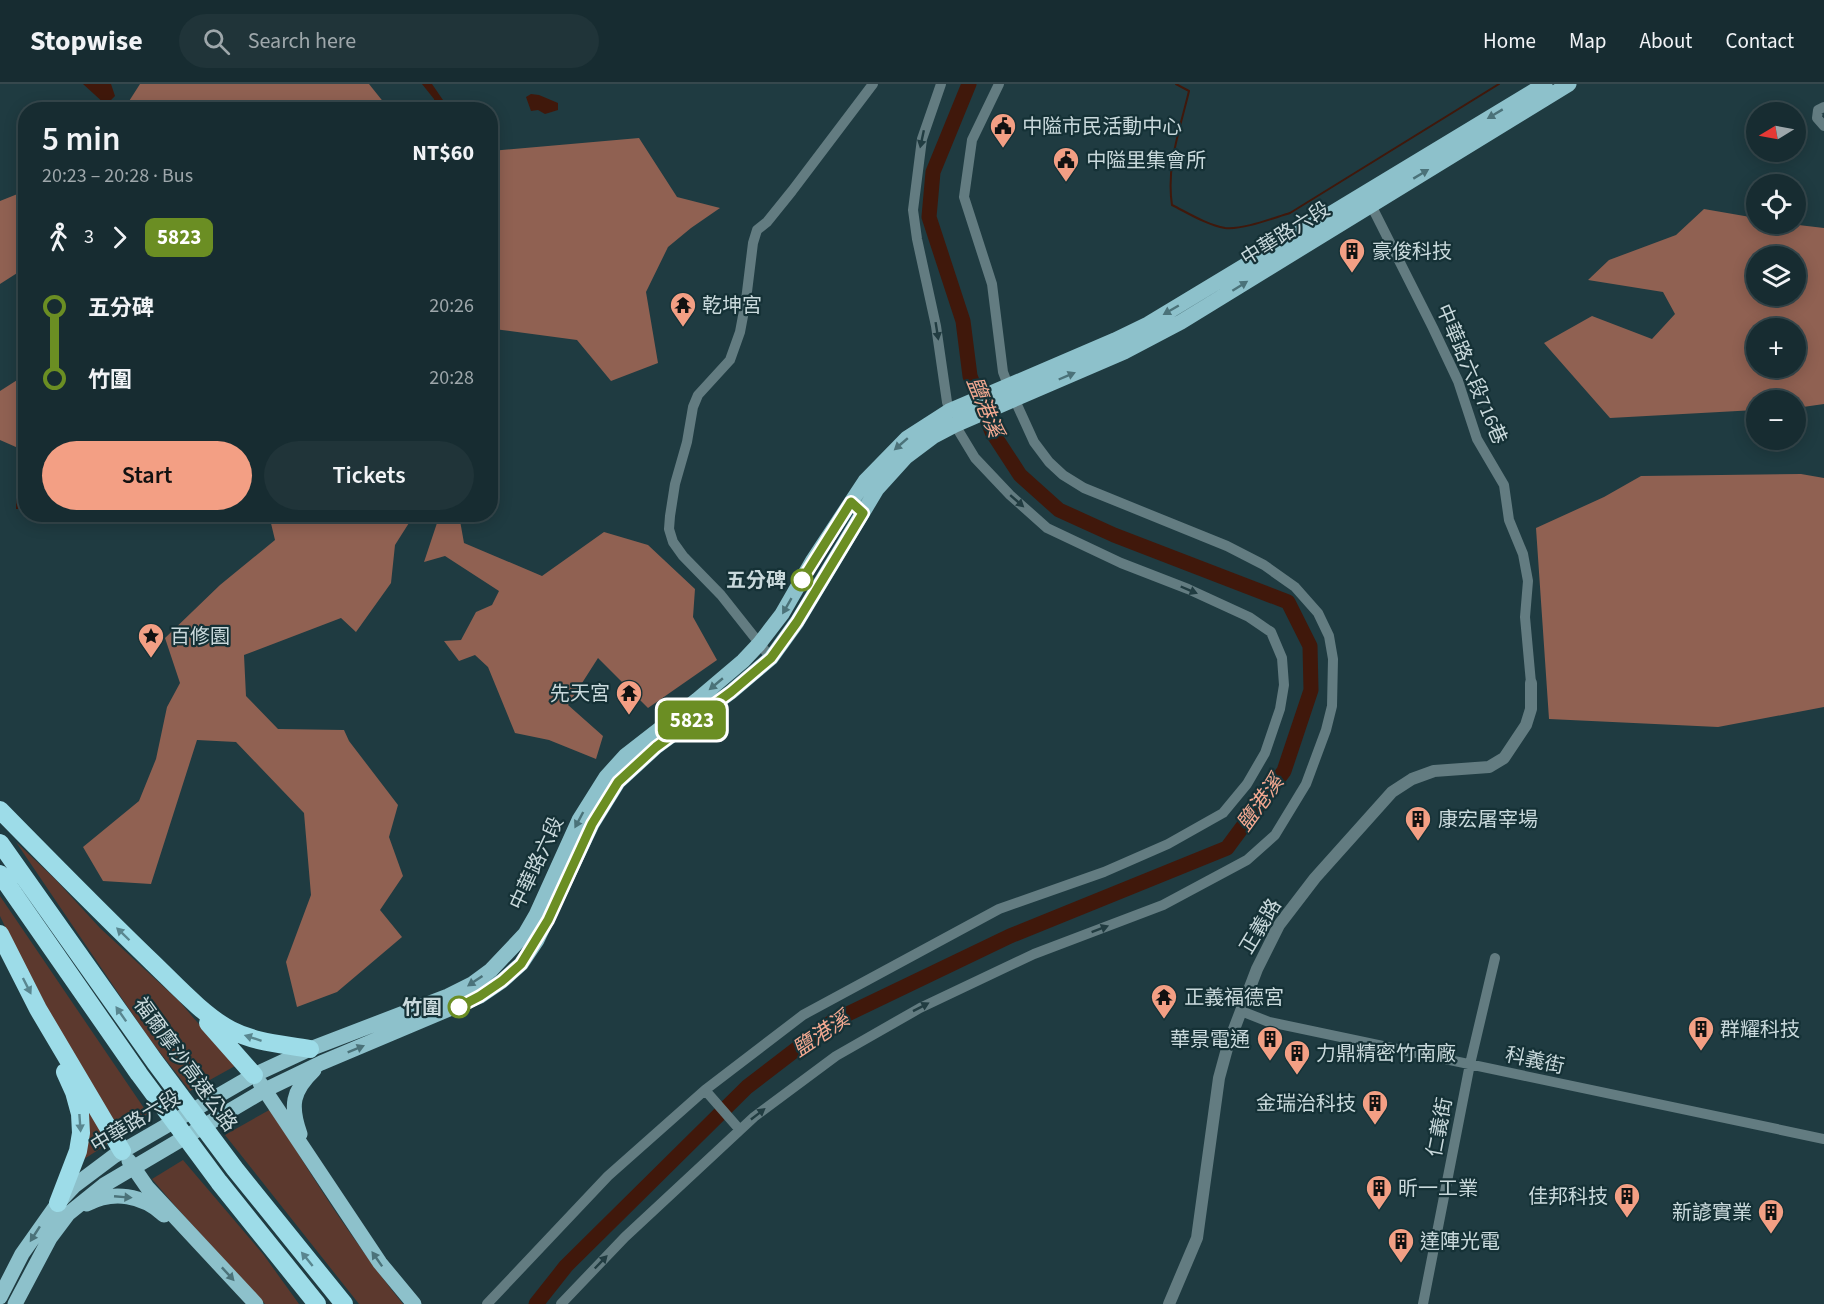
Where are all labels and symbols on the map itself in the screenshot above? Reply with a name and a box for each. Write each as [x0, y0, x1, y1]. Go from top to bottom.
north arrow [1746, 102, 1806, 162]
one-way arrow [1487, 109, 1503, 120]
public building icon: 中隘市民活動中心 [988, 111, 1018, 149]
place label: 中隘市民活動中心 [1022, 113, 1182, 141]
one-way arrow [917, 130, 927, 148]
public building icon: 中隘里集會所 [1051, 145, 1081, 183]
place label: 中隘里集會所 [1086, 147, 1206, 175]
one-way arrow [1413, 169, 1429, 180]
street label: 中華路六段 [1236, 195, 1335, 272]
building icon: 豪俊科技 [1337, 236, 1367, 274]
place label: 豪俊科技 [1372, 238, 1452, 266]
one-way arrow [1232, 281, 1248, 292]
temple icon: 乾坤宮 [668, 290, 698, 328]
place label: 乾坤宮 [702, 292, 762, 320]
street label: 中華路六段716巷 [1429, 300, 1513, 449]
one-way arrow [1162, 305, 1179, 315]
one-way arrow [932, 322, 941, 341]
one-way arrow [1059, 371, 1077, 381]
water label: 鹽港溪 [959, 372, 1012, 445]
one-way arrow [894, 437, 909, 450]
one-way arrow [1009, 494, 1024, 507]
place label: 五分碑 [726, 567, 786, 595]
marker: 五分碑 [791, 569, 813, 591]
one-way arrow [1180, 586, 1198, 595]
one-way arrow [782, 597, 792, 614]
place icon: 百修園 [136, 621, 166, 659]
place label: 百修園 [170, 623, 230, 651]
one-way arrow [708, 677, 724, 690]
temple icon: 先天宮 [614, 678, 644, 716]
place label: 先天宮 [550, 680, 610, 708]
line badge: 5823 [650, 700, 734, 740]
water label: 鹽港溪 [1229, 766, 1292, 837]
building icon: 康宏屠宰場 [1403, 804, 1433, 842]
place label: 康宏屠宰場 [1438, 806, 1538, 834]
street label: 中華路六段 [503, 812, 571, 915]
one-way arrow [574, 812, 584, 829]
street label: 正義路 [1233, 894, 1288, 959]
one-way arrow [1091, 924, 1109, 934]
one-way arrow [117, 928, 131, 942]
one-way arrow [468, 975, 484, 987]
one-way arrow [22, 978, 31, 995]
temple icon: 正義福德宮 [1149, 982, 1179, 1020]
place label: 正義福德宮 [1184, 984, 1284, 1012]
street label: 福爾摩沙高速公路 [127, 992, 244, 1138]
place label: 竹圍 [402, 994, 442, 1022]
marker: 竹圍 [448, 996, 470, 1018]
water label: 鹽港溪 [786, 1002, 858, 1064]
one-way arrow [913, 1003, 930, 1012]
one-way arrow [116, 1006, 128, 1022]
building icon: 群耀科技 [1686, 1014, 1716, 1052]
place label: 群耀科技 [1720, 1016, 1800, 1044]
building icon: 華景電通 [1255, 1024, 1285, 1062]
place label: 華景電通 [1170, 1026, 1250, 1054]
one-way arrow [244, 1033, 262, 1043]
building icon: 力鼎精密竹南廠 [1282, 1038, 1312, 1076]
place label: 力鼎精密竹南廠 [1316, 1040, 1456, 1068]
street label: 科義街 [1503, 1041, 1567, 1081]
one-way arrow [348, 1043, 366, 1053]
street label: 中華路六段 [85, 1084, 186, 1160]
building icon: 金瑞治科技 [1360, 1088, 1390, 1126]
place label: 金瑞治科技 [1256, 1090, 1356, 1118]
street label: 仁義街 [1421, 1095, 1459, 1159]
one-way arrow [751, 1108, 766, 1120]
one-way arrow [75, 1113, 85, 1132]
building icon: 昕一工業 [1364, 1173, 1394, 1211]
place label: 昕一工業 [1398, 1175, 1478, 1203]
building icon: 佳邦科技 [1612, 1181, 1642, 1219]
place label: 佳邦科技 [1528, 1183, 1608, 1211]
one-way arrow [113, 1192, 132, 1202]
building icon: 新諺實業 [1756, 1197, 1786, 1235]
place label: 新諺實業 [1672, 1199, 1752, 1227]
one-way arrow [30, 1226, 41, 1242]
building icon: 達陣光電 [1386, 1226, 1416, 1264]
place label: 達陣光電 [1420, 1228, 1500, 1256]
one-way arrow [371, 1251, 383, 1267]
one-way arrow [301, 1252, 314, 1267]
one-way arrow [594, 1254, 608, 1269]
one-way arrow [221, 1266, 235, 1281]

